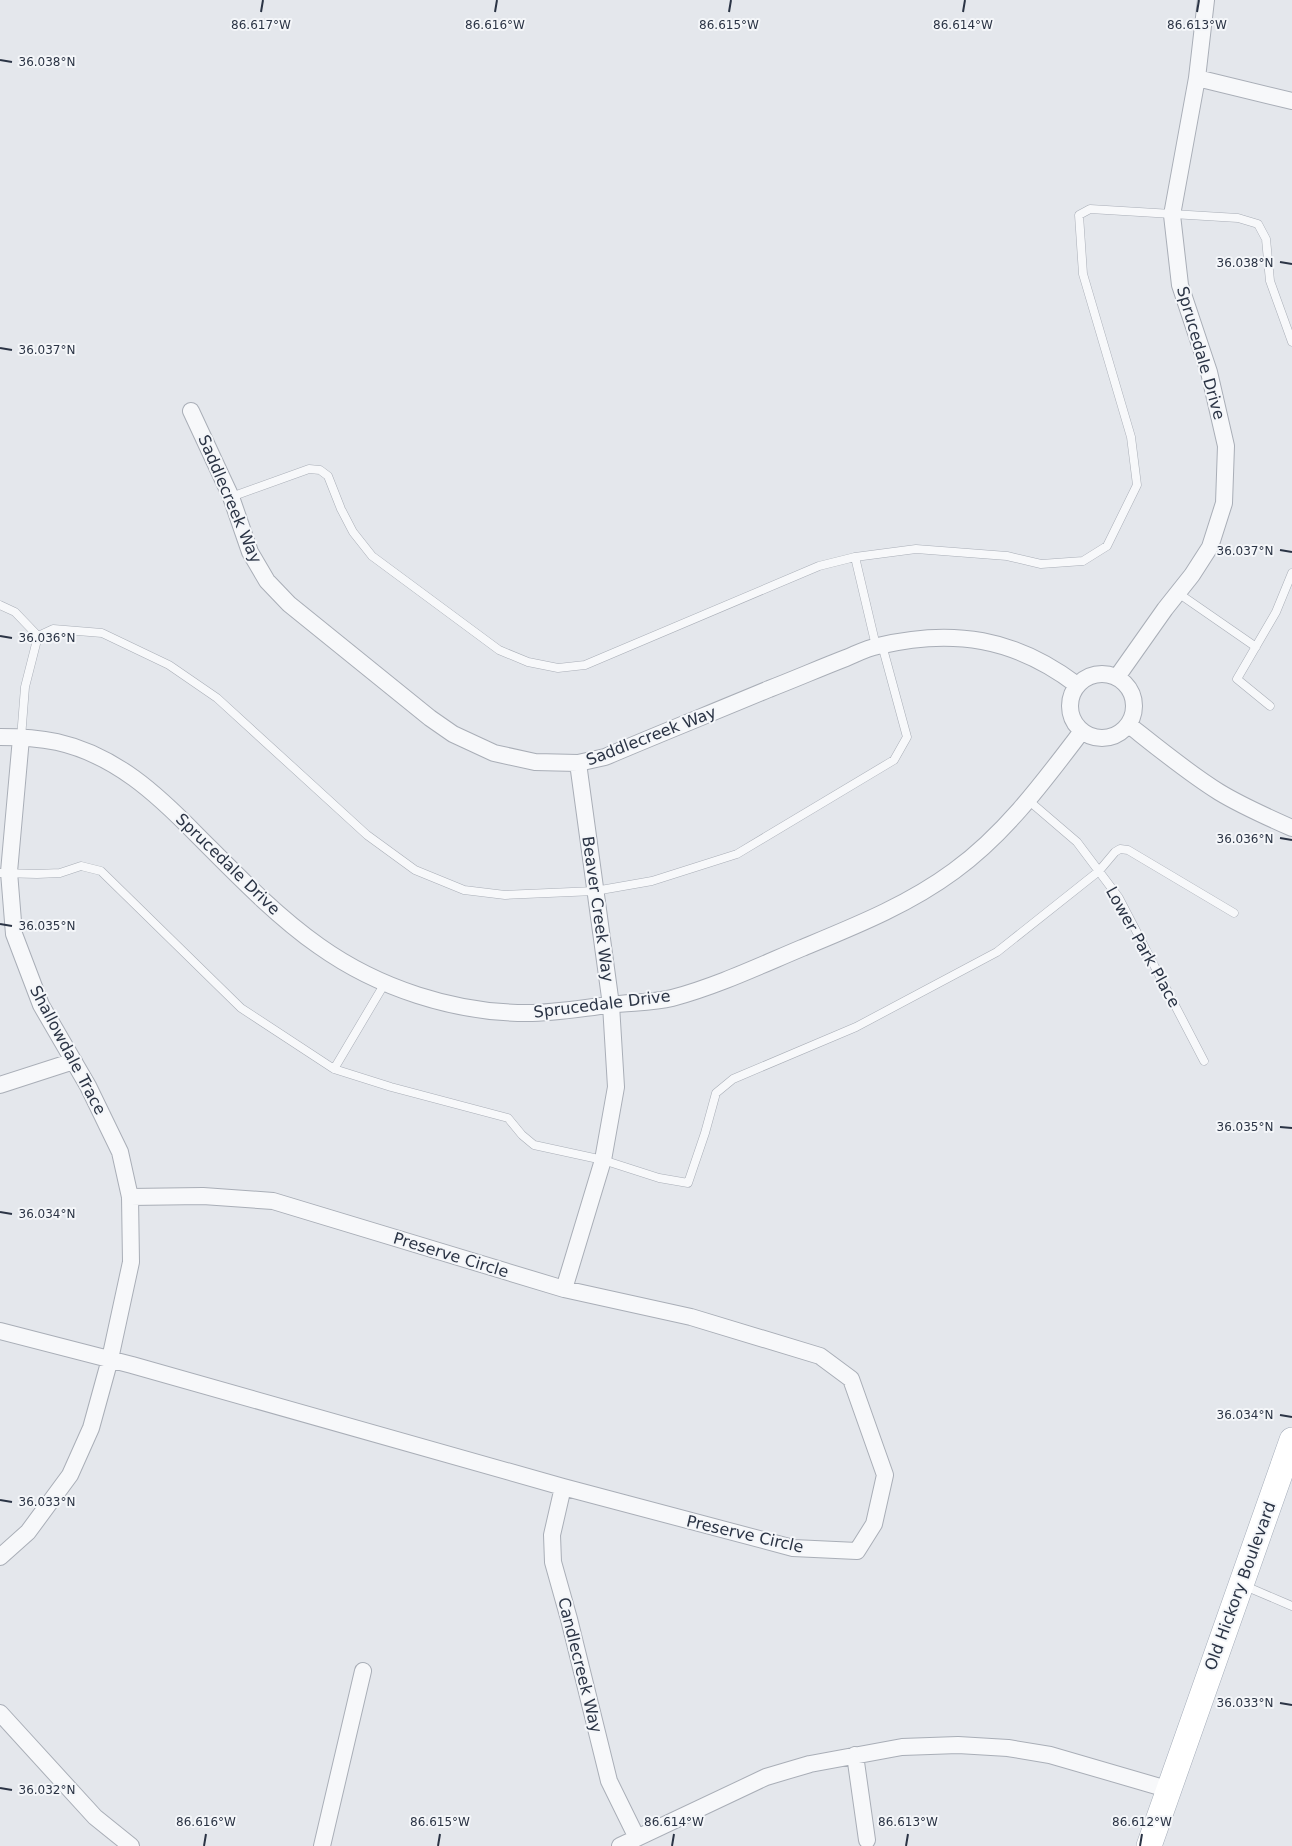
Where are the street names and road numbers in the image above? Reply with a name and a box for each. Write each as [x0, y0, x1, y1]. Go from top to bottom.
street label: Sprucedale Drive [1173, 284, 1229, 422]
street label: Saddlecreek Way [194, 432, 266, 566]
street label: Saddlecreek Way [583, 702, 719, 770]
street label: Sprucedale Drive [172, 809, 284, 919]
street label: Beaver Creek Way [578, 835, 618, 983]
street label: Lower Park Place [1102, 883, 1184, 1011]
street label: Shallowdale Trace [26, 982, 110, 1118]
street label: Sprucedale Drive [533, 986, 671, 1022]
street label: Preserve Circle [391, 1228, 511, 1282]
street label: Old Hickory Boulevard [1201, 1499, 1279, 1673]
street label: Preserve Circle [685, 1511, 805, 1557]
street label: Candlecreek Way [554, 1595, 606, 1735]

